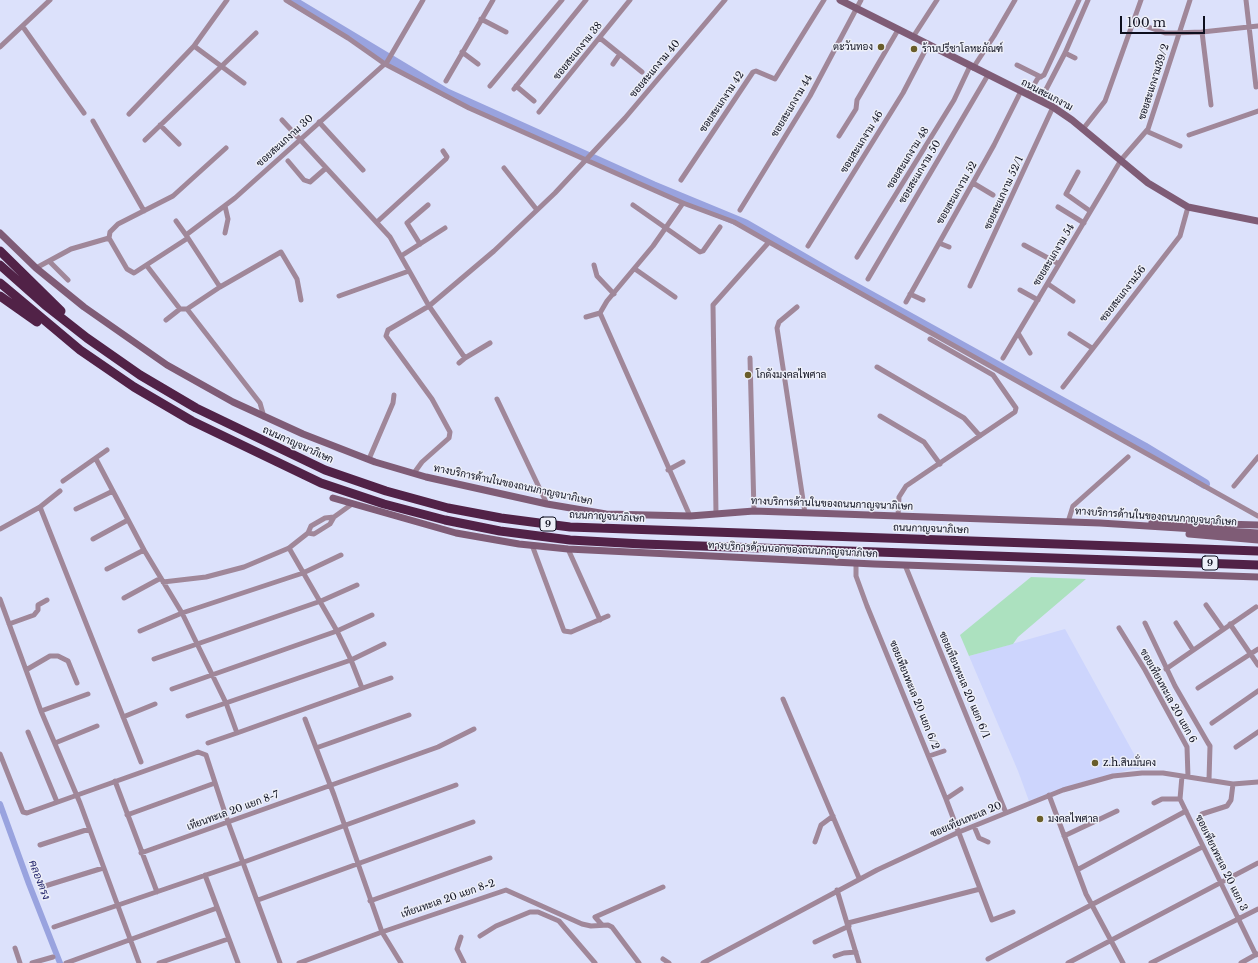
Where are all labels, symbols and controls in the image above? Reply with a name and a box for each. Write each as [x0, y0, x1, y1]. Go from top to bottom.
scale bar [1122, 8, 1207, 34]
text: 100 m [1127, 15, 1166, 30]
street label: ซอยสะแกงาม 38 [551, 20, 605, 82]
street label: ซอยสะแกงาม 40 [627, 38, 683, 100]
place label: ตะวันทอง [833, 41, 873, 53]
marker: ตะวันทอง [876, 42, 886, 52]
street label: ซอยสะแกงาม39/2 [1136, 42, 1172, 122]
place label: ร้านปรีชาโลหะภัณฑ์ [922, 43, 1003, 55]
marker: ร้านปรีชาโลหะภัณฑ์ [909, 44, 919, 54]
street label: ซอยสะแกงาม 42 [697, 69, 747, 135]
street label: ซอยสะแกงาม 44 [769, 73, 815, 139]
street label: ถนนสะแกงาม [1019, 76, 1075, 114]
street label: ซอยสะแกงาม 46 [838, 109, 886, 175]
street label: ซอยสะแกงาม 30 [254, 112, 316, 170]
street label: ซอยสะแกงาม 48 [884, 125, 932, 191]
street label: ซอยสะแกงาม 50 [896, 138, 944, 206]
street label: ซอยสะแกงาม 52/1 [982, 154, 1026, 232]
street label: ซอยสะแกงาม 52 [934, 159, 980, 227]
street label: ซอยสะแกงาม 54 [1031, 222, 1077, 288]
street label: ซอยสะแกงาม56 [1097, 263, 1149, 325]
place label: โกดังมงคลไพศาล [756, 369, 826, 381]
marker: โกดังมงคลไพศาล [743, 370, 753, 380]
street label: ถนนกาญจนาภิเษก [261, 424, 335, 466]
street label: ทางบริการด้านในของถนนกาญจนาภิเษก [432, 462, 594, 508]
street label: ทางบริการด้านในของถนนกาญจนาภิเษก [751, 495, 913, 513]
street label: ทางบริการด้านในของถนนกาญจนาภิเษก [1075, 505, 1237, 529]
street label: ถนนกาญจนาภิเษก [569, 509, 645, 525]
road number: 9 [540, 517, 556, 531]
street label: ถนนกาญจนาภิเษก [893, 522, 969, 536]
street label: ทางบริการด้านนอกของถนนกาญจนาภิเษก [708, 540, 878, 560]
road number: 9 [1202, 556, 1218, 570]
street label: ซอยเทียนทะเล 20 แยก 6/1 [936, 630, 992, 740]
street label: ซอยเทียนทะเล 20 แยก 6/2 [887, 639, 941, 751]
street label: ซอยเทียนทะเล 20 แยก 6 [1137, 647, 1199, 745]
place label: z.h.สินมั่นคง [1103, 757, 1156, 769]
marker: z.h.สินมั่นคง [1090, 758, 1100, 768]
street label: เทียนทะเล 20 แยก 8-7 [185, 789, 281, 833]
street label: ซอยเทียนทะเล 20 [928, 800, 1004, 840]
place label: มงคลไพศาล [1048, 813, 1098, 825]
street label: ซอยเทียนทะเล 20 แยก 3 [1192, 813, 1250, 913]
marker: มงคลไพศาล [1035, 814, 1045, 824]
water label: คลองตรง [25, 858, 53, 902]
street label: เทียนทะเล 20 แยก 8-2 [399, 877, 497, 921]

